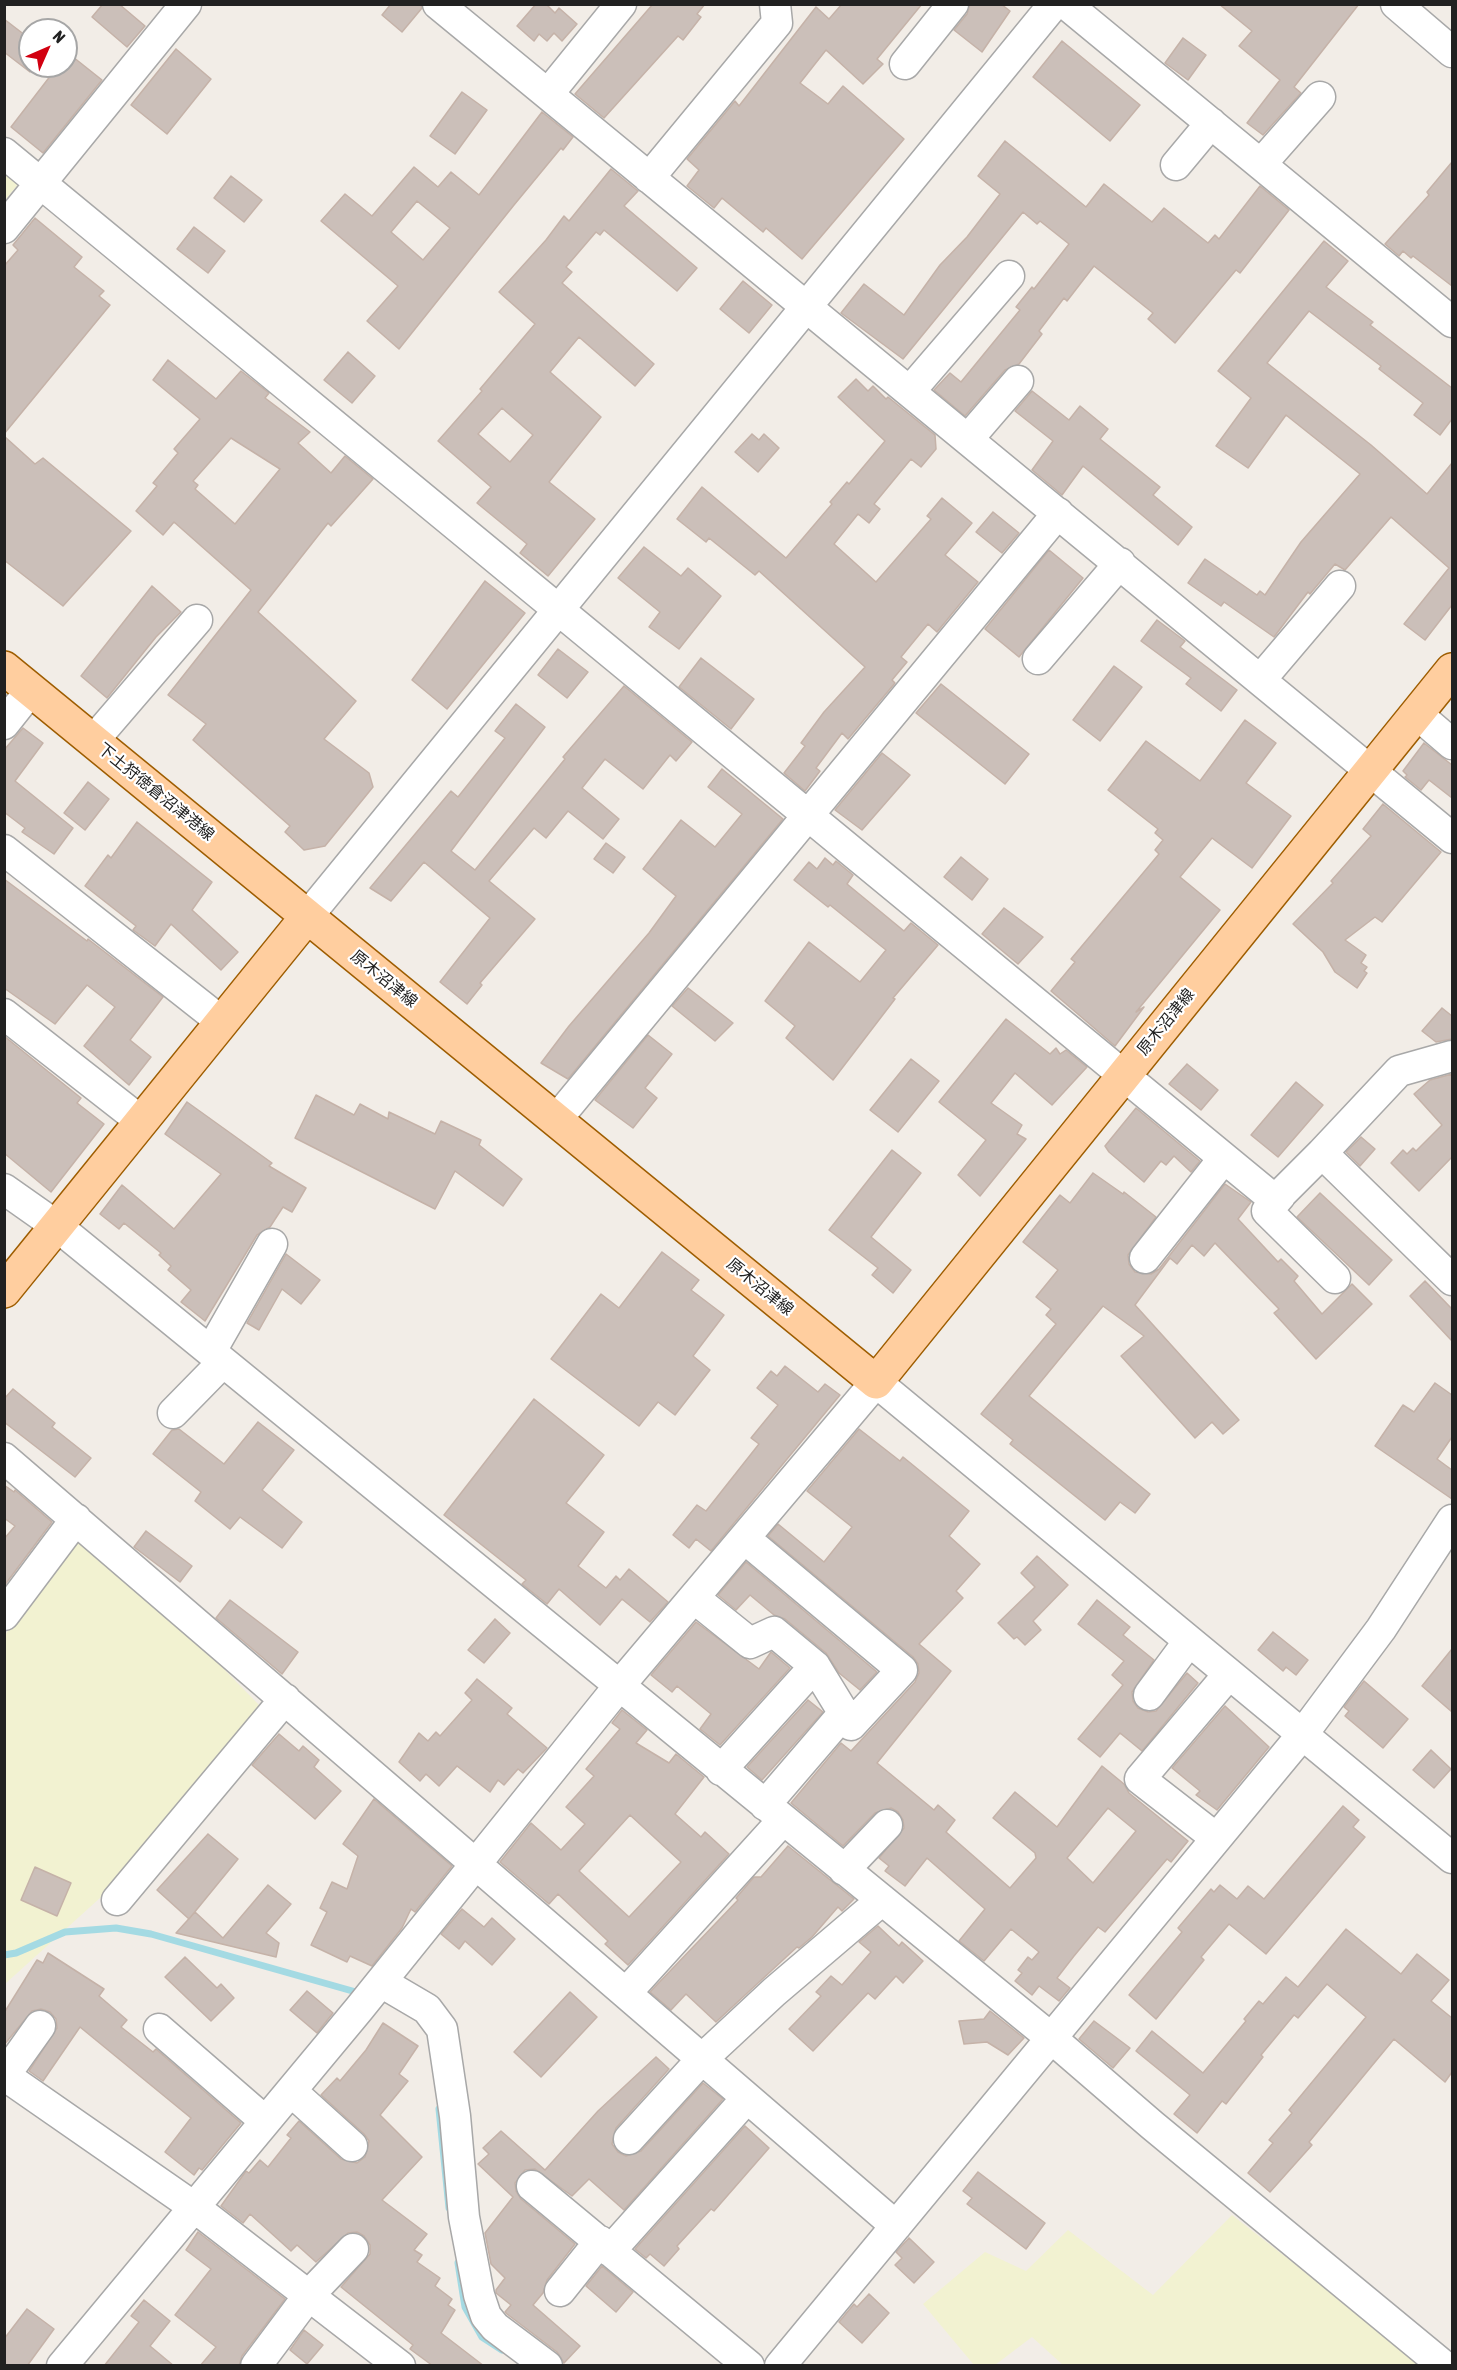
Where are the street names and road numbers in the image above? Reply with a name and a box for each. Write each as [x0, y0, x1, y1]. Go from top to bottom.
street label: 下土狩徳倉沼津港線 [94, 739, 218, 845]
street label: 原木沼津線 [347, 946, 421, 1012]
street label: 原木沼津線 [1133, 985, 1199, 1059]
street label: 原木沼津線 [723, 1254, 797, 1320]

